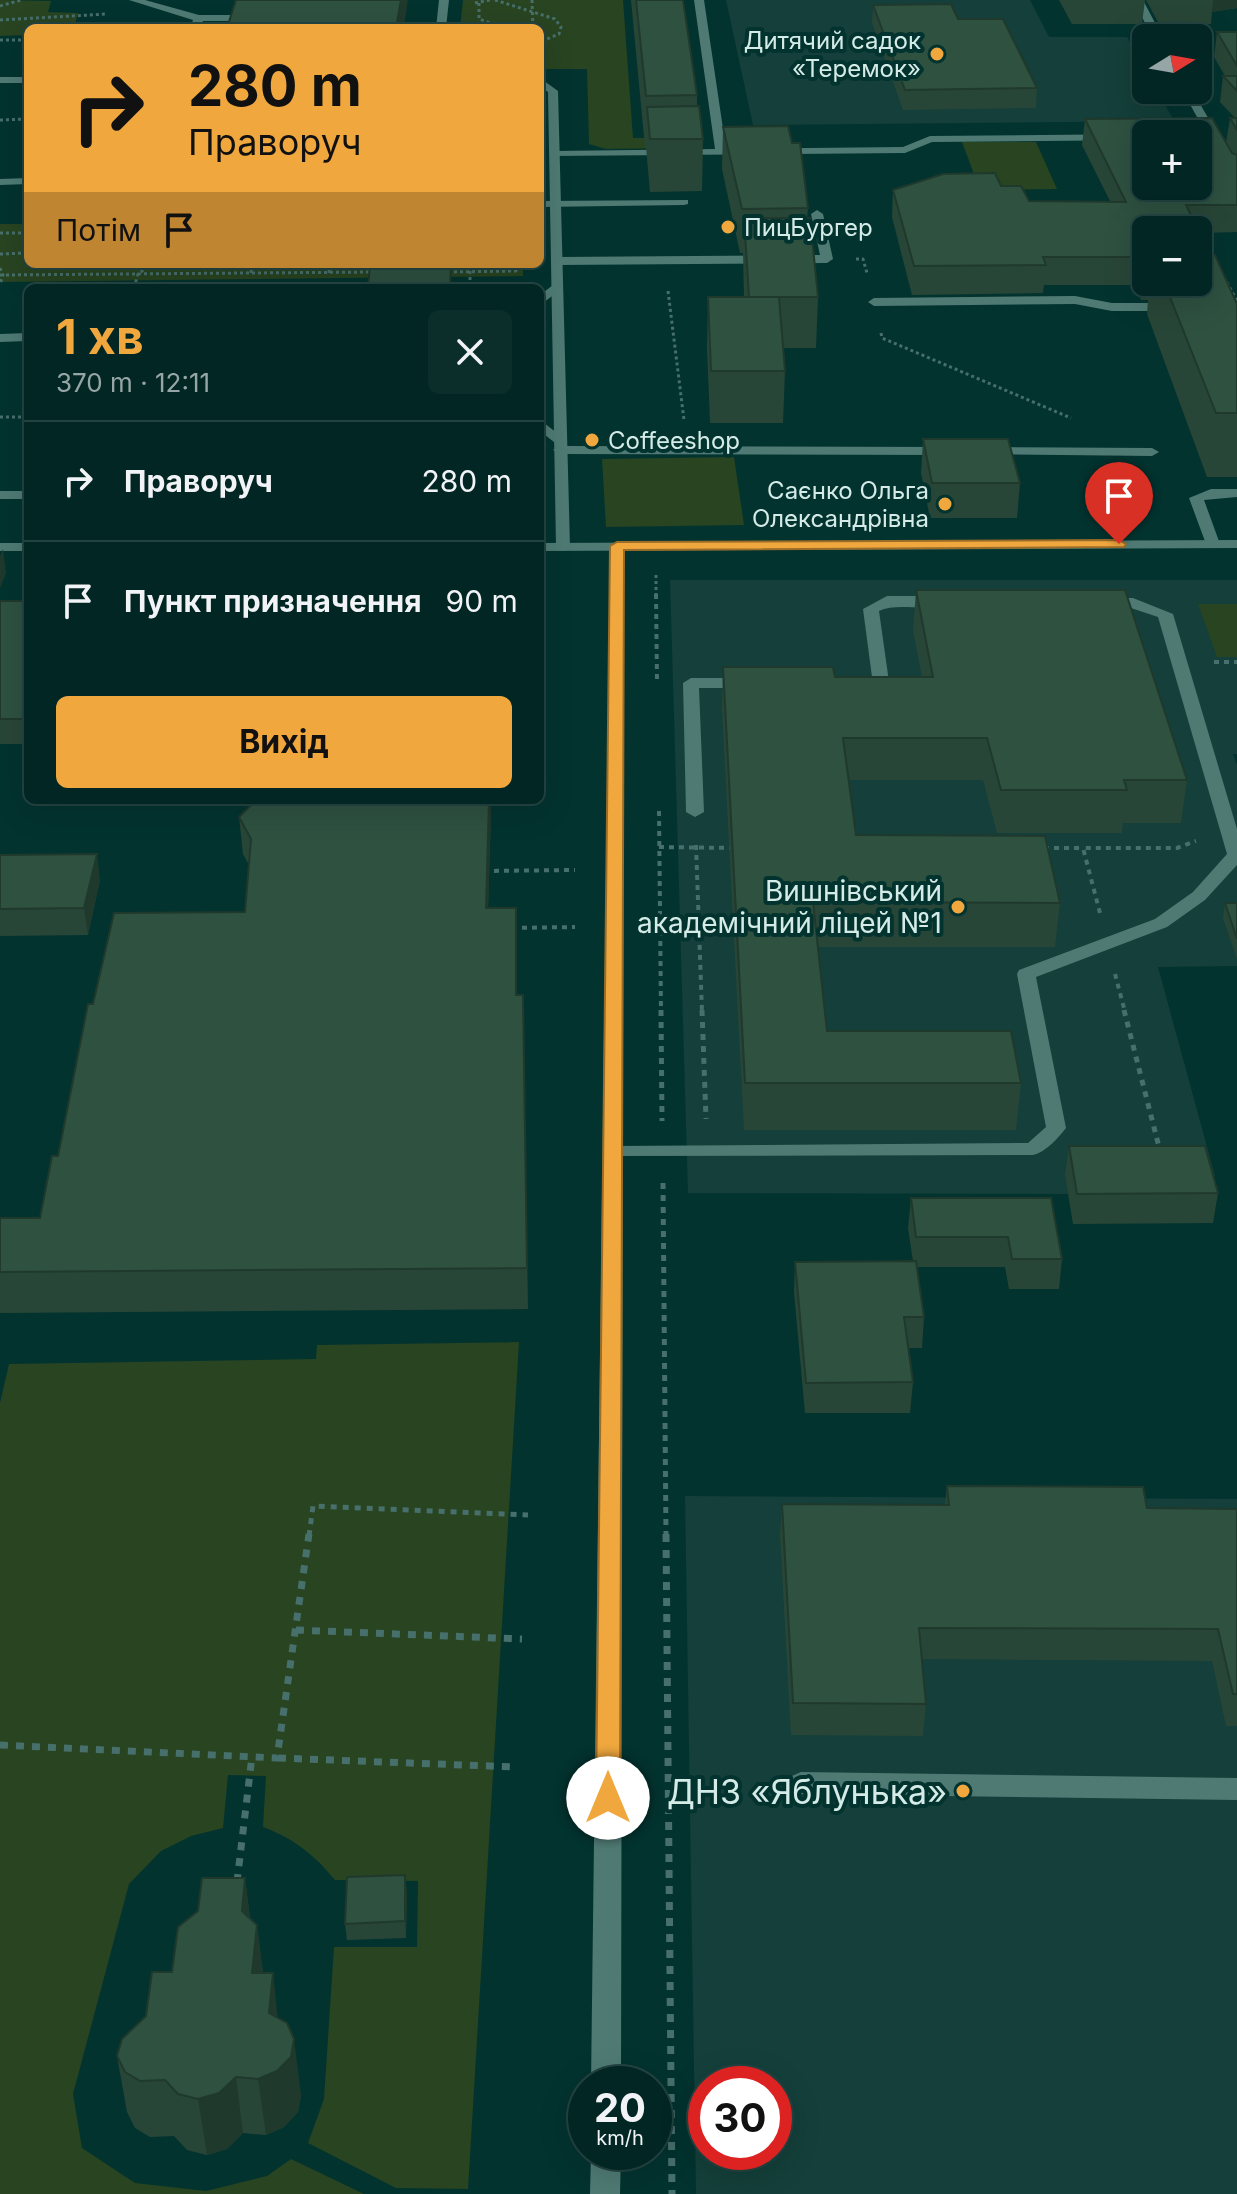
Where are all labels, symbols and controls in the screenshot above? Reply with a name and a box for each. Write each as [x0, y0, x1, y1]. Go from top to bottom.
north arrow [1132, 24, 1212, 104]
map controls [1132, 24, 1212, 296]
place label: Дитячий садок «Теремок» [744, 26, 921, 83]
marker: Дитячий садок «Теремок» [928, 45, 946, 63]
text: 280 m [188, 52, 362, 120]
icon: right [56, 56, 160, 160]
text: Праворуч [188, 120, 361, 164]
button: + [1132, 120, 1212, 200]
icon: arrive [157, 208, 201, 252]
text: Потім [56, 212, 141, 248]
place label: ПицБургер [744, 213, 873, 242]
button: − [1132, 216, 1212, 296]
marker: ПицБургер [719, 218, 737, 236]
text: 1 хв [56, 307, 144, 366]
button: close [428, 310, 512, 394]
text: 370 m · 12:11 [56, 367, 210, 398]
place label: Coffeeshop [608, 426, 740, 455]
marker: Coffeeshop [583, 431, 601, 449]
icon: right [56, 459, 100, 503]
pin [1085, 462, 1153, 544]
text: Праворуч [124, 463, 273, 499]
text: 280 m [422, 463, 512, 499]
icon: arrive [1097, 474, 1141, 518]
place label: Саєнко Ольга Олександрівна [752, 476, 929, 533]
marker: Саєнко Ольга Олександрівна [936, 495, 954, 513]
icon: arrive [56, 579, 100, 623]
text: Пункт призначення [124, 583, 422, 619]
text: 90 m [446, 583, 518, 619]
button: Вихід [56, 696, 512, 788]
place label: Вишнівський академічний ліцей №1 [637, 874, 942, 940]
marker: Вишнівський академічний ліцей №1 [949, 898, 967, 916]
position arrow [566, 1756, 650, 1840]
place label: ДНЗ «Яблунька» [667, 1771, 947, 1812]
marker: ДНЗ «Яблунька» [954, 1782, 972, 1800]
speed limit sign: 30 [688, 2066, 792, 2170]
text: 20 [594, 2083, 646, 2132]
text: km/h [596, 2126, 644, 2150]

